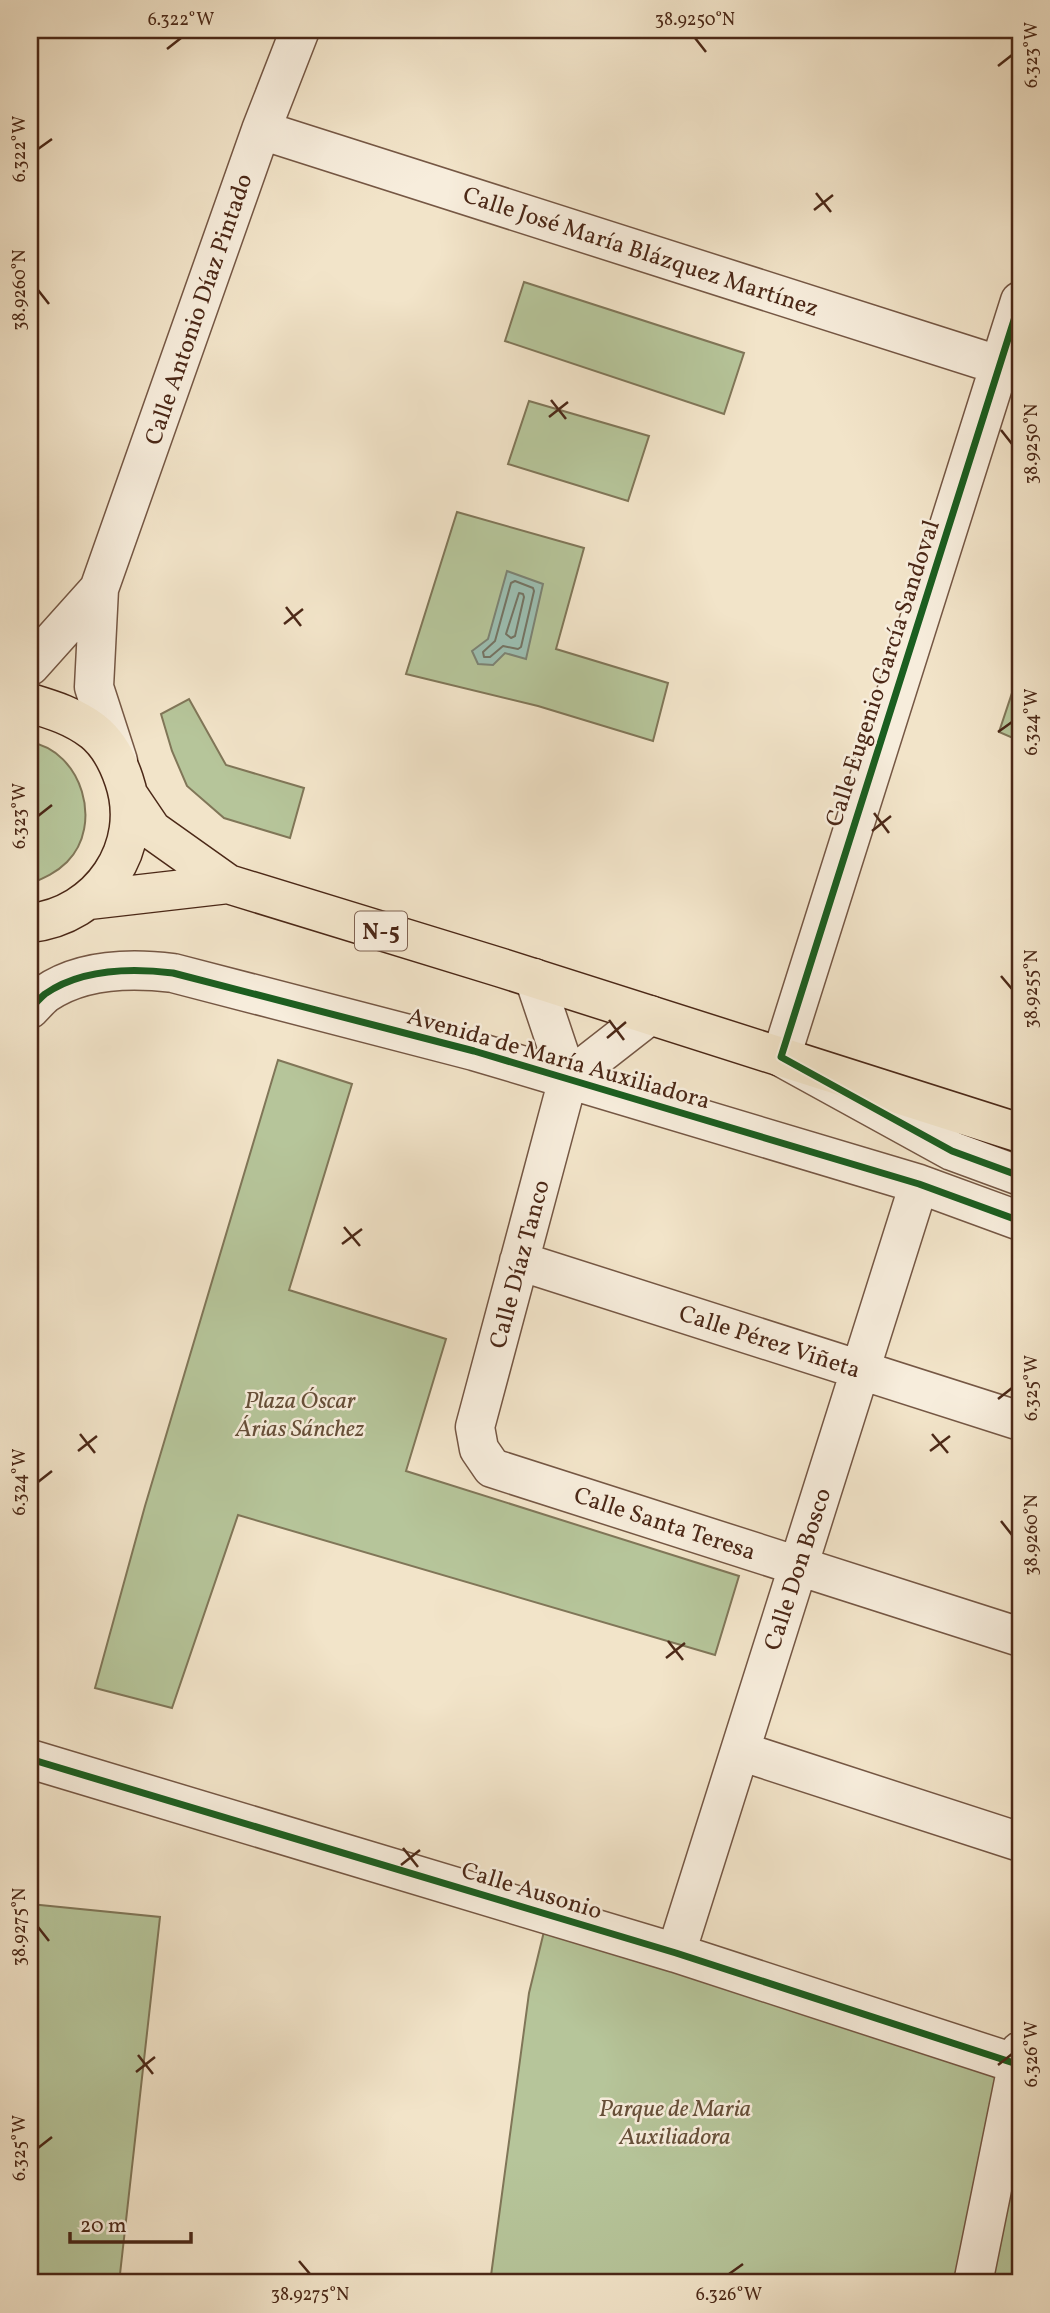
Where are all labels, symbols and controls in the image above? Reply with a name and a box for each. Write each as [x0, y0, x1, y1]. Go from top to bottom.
text: 6.322°W [148, 8, 214, 33]
text: 38.9250°N [655, 8, 735, 33]
text: 6.323°W [1020, 22, 1045, 88]
text: 6.322°W [8, 116, 33, 182]
street label: Calle Antonio Díaz Pintado [137, 169, 262, 450]
street label: Calle José María Blázquez Martínez [458, 179, 823, 327]
text: 38.9260°N [8, 249, 33, 331]
text: 38.9250°N [1020, 404, 1045, 484]
street label: Calle Eugenio García Sandoval [818, 516, 950, 831]
text: 6.324°W [1020, 689, 1045, 755]
text: 6.323°W [8, 783, 33, 849]
road number: N-5 [355, 912, 407, 950]
text: 38.9255°N [1020, 949, 1045, 1029]
street label: Avenida de María Auxiliadora [403, 1000, 714, 1119]
street label: Calle Díaz Tanco [482, 1176, 560, 1353]
street label: Calle Pérez Viñeta [674, 1298, 865, 1388]
text: 6.325°W [1020, 1355, 1045, 1421]
park label: Plaza Óscar Árias Sánchez [235, 1385, 365, 1447]
text: 6.324°W [8, 1449, 33, 1515]
street label: Calle Santa Teresa [569, 1479, 760, 1570]
street label: Calle Don Bosco [757, 1484, 841, 1655]
text: 38.9260°N [1020, 1494, 1045, 1576]
street label: Calle Ausonio [457, 1854, 606, 1929]
text: 38.9275°N [8, 1888, 33, 1966]
text: 6.326°W [1020, 2021, 1045, 2087]
park label: Parque de Maria Auxiliadora [599, 2093, 751, 2155]
text: 6.325°W [8, 2115, 33, 2181]
scale bar [70, 2201, 191, 2245]
text: 20 m [80, 2212, 126, 2241]
text: 38.9275°N [271, 2283, 349, 2308]
text: 6.326°W [696, 2283, 762, 2308]

